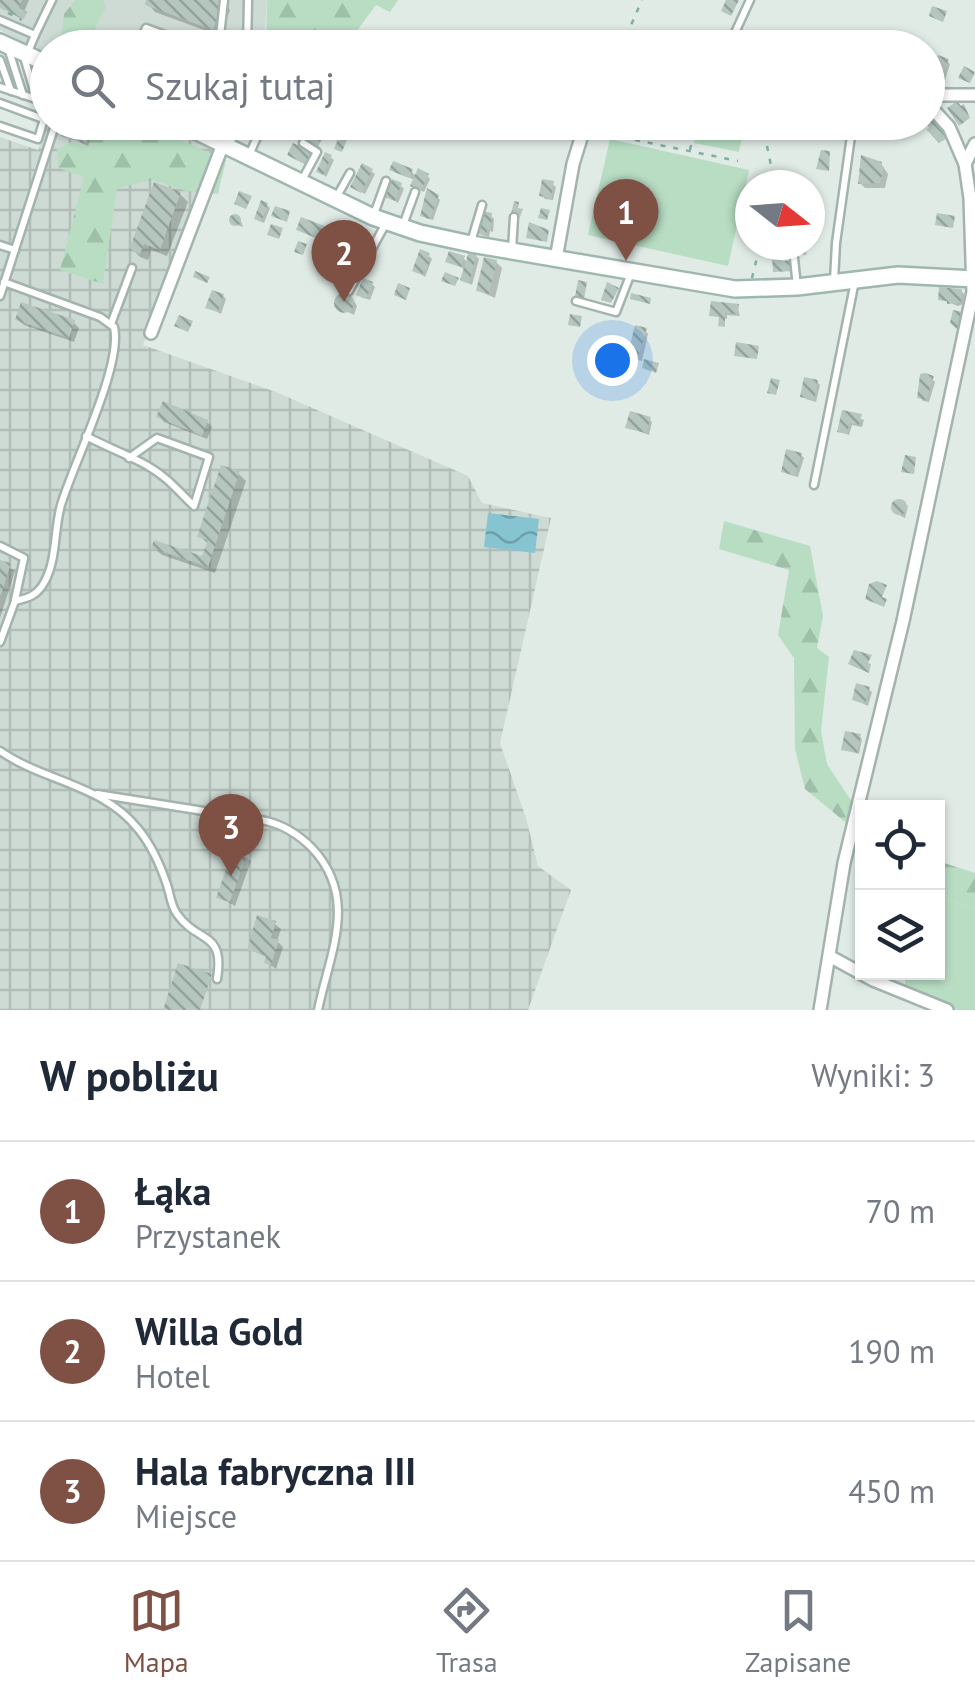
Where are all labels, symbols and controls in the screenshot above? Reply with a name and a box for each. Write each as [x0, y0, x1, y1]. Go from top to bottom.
search box [30, 30, 945, 140]
icon: search [65, 58, 120, 113]
text: Szukaj tutaj [145, 61, 335, 110]
north arrow [735, 170, 825, 260]
pin: 1 [594, 178, 658, 261]
pin: 2 [312, 220, 376, 302]
your location [587, 335, 638, 386]
pin: 3 [198, 794, 264, 876]
map controls [855, 800, 945, 980]
button: locate [855, 800, 945, 890]
button: layers [855, 890, 945, 980]
text: W pobliżu [40, 1048, 219, 1103]
text: Wyniki: 3 [811, 1054, 935, 1096]
text: Łąka [135, 1166, 211, 1215]
text: 1 [63, 1190, 82, 1232]
text: 70 m [866, 1190, 935, 1232]
text: Przystanek [135, 1215, 281, 1257]
text: Willa Gold [135, 1306, 304, 1355]
text: 2 [63, 1330, 82, 1372]
text: 190 m [848, 1330, 935, 1372]
text: Hotel [135, 1355, 210, 1397]
text: Hala fabryczna III [135, 1446, 416, 1495]
text: 3 [63, 1470, 82, 1512]
text: 450 m [848, 1470, 935, 1512]
text: Miejsce [135, 1495, 237, 1537]
tab: Mapa [124, 1583, 189, 1680]
tab: Trasa [436, 1583, 498, 1680]
tab: Zapisane [745, 1583, 851, 1680]

